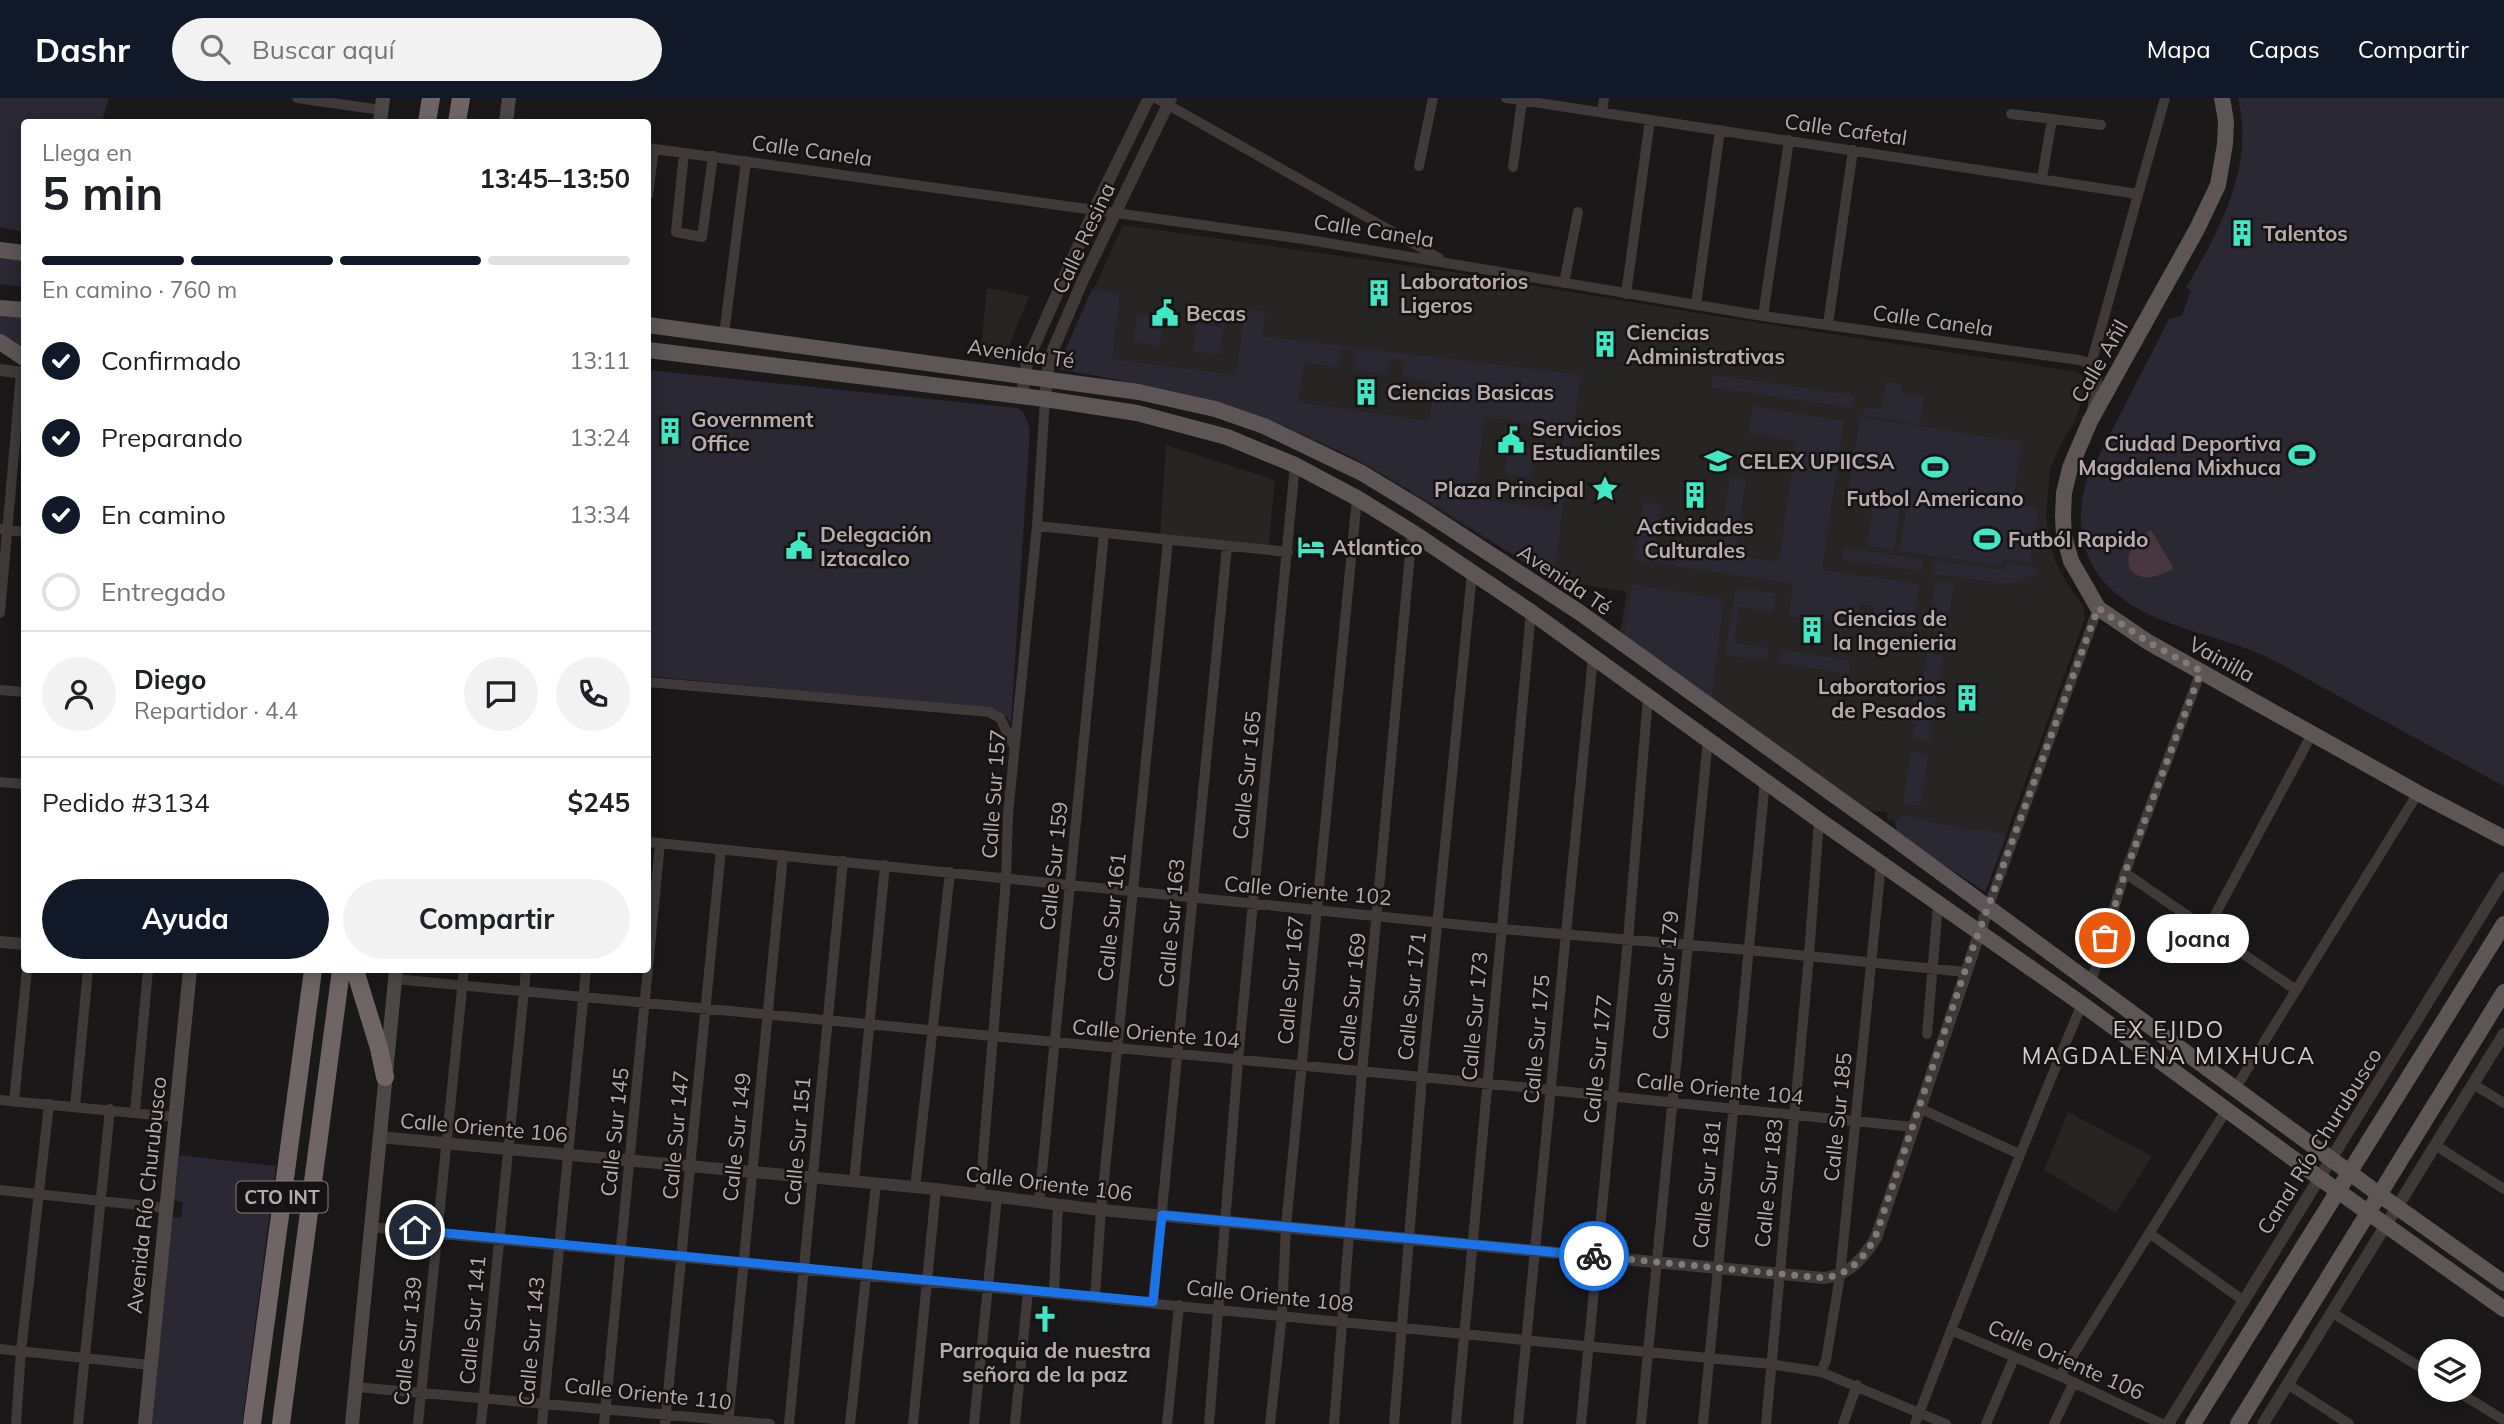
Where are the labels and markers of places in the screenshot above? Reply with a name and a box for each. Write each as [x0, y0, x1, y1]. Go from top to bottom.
building icon: Talentos [2227, 218, 2257, 248]
place label: Talentos [2263, 220, 2348, 246]
place label: Laboratorios Ligeros [1400, 268, 1528, 318]
building icon: Laboratorios Ligeros [1364, 278, 1394, 308]
public building icon: Becas [1150, 298, 1180, 328]
place label: Becas [1186, 300, 1246, 326]
place label: Ciencias Administrativas [1626, 319, 1785, 369]
building icon: Ciencias Administrativas [1590, 329, 1620, 359]
building icon: Ciencias Basicas [1351, 377, 1381, 407]
place label: Ciencias Basicas [1387, 379, 1554, 405]
place label: Government Office [691, 406, 813, 456]
place label: Servicios Estudiantiles [1532, 415, 1660, 465]
building icon: Government Office [655, 416, 685, 446]
public building icon: Servicios Estudiantiles [1496, 425, 1526, 455]
place label: Ciudad Deportiva Magdalena Mixhuca [2078, 430, 2281, 480]
sports icon: Ciudad Deportiva Magdalena Mixhuca [2287, 440, 2317, 470]
school or university icon: CELEX UPIICSA [1703, 446, 1733, 476]
place label: CELEX UPIICSA [1739, 448, 1895, 474]
sports icon: Futbol Americano [1920, 452, 1950, 482]
place icon: Plaza Principal [1590, 474, 1620, 504]
place label: Plaza Principal [1434, 476, 1584, 502]
building icon: Actividades Culturales [1680, 480, 1710, 510]
place label: Futbol Americano [1846, 485, 2024, 511]
place label: Actividades Culturales [1636, 513, 1754, 563]
place label: Delegación Iztacalco [820, 521, 932, 571]
sports icon: Futból Rapido [1972, 524, 2002, 554]
place label: Futból Rapido [2008, 526, 2149, 552]
public building icon: Delegación Iztacalco [784, 531, 814, 561]
hotel icon: Atlantico [1296, 532, 1326, 562]
place label: Atlantico [1332, 534, 1423, 560]
place label: Ciencias de la Ingenieria [1833, 605, 1957, 655]
building icon: Ciencias de la Ingenieria [1797, 615, 1827, 645]
place label: Laboratorios de Pesados [1818, 673, 1946, 723]
building icon: Laboratorios de Pesados [1952, 683, 1982, 713]
pin [2075, 908, 2135, 968]
callout: Joana [2147, 914, 2248, 962]
pin [385, 1200, 445, 1260]
church icon: Parroquia de nuestra señora de la paz [1030, 1304, 1060, 1334]
place label: Parroquia de nuestra señora de la paz [939, 1337, 1151, 1387]

